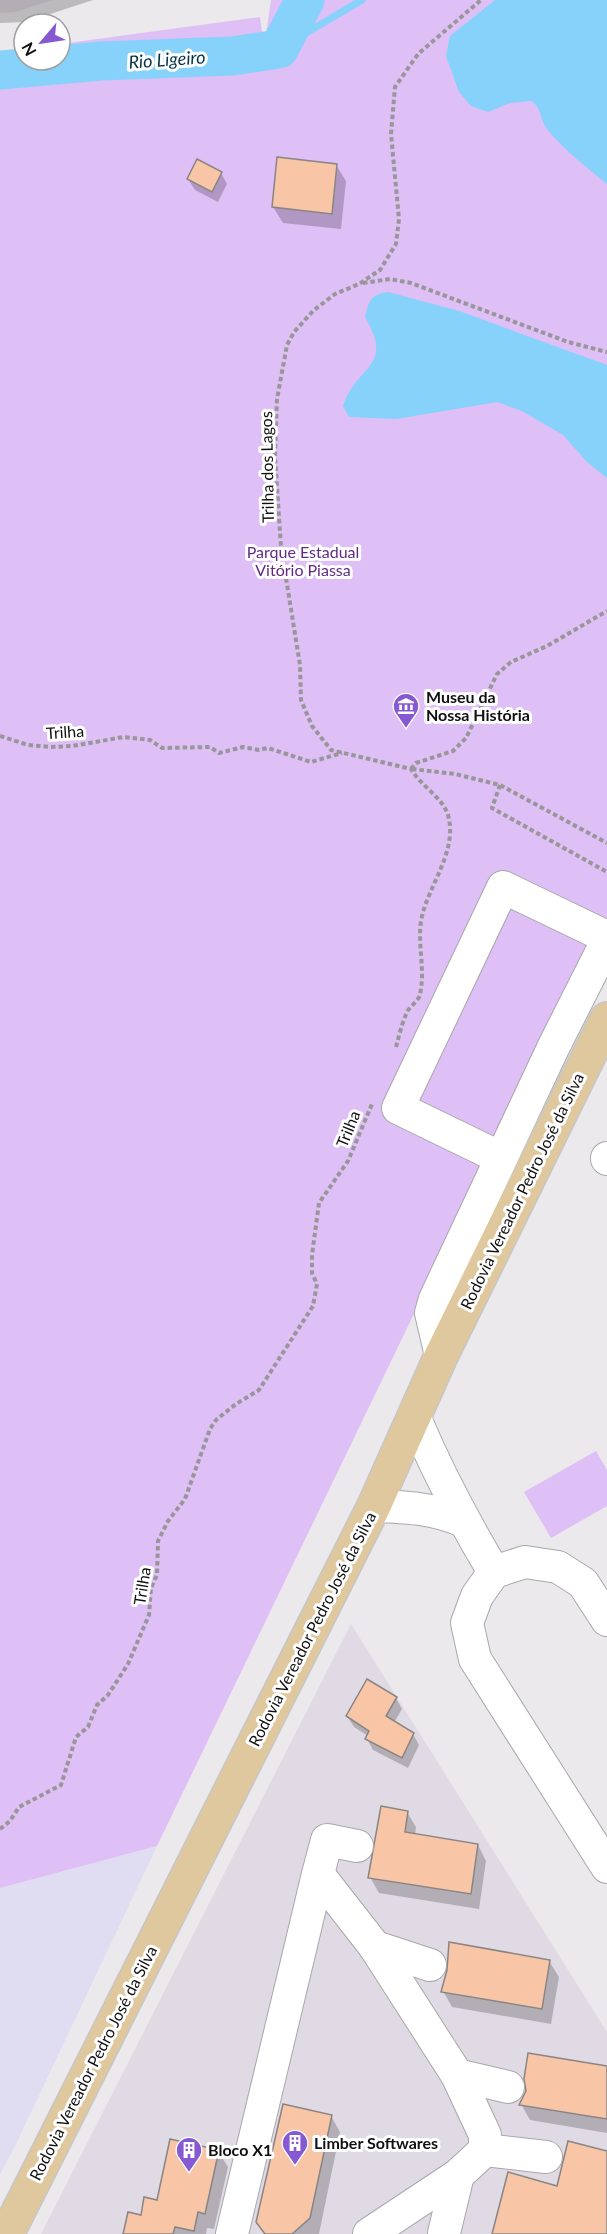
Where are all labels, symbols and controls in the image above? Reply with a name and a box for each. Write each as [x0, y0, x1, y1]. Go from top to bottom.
north arrow [12, 12, 72, 72]
text: N [17, 40, 40, 60]
water label: Rio Ligeiro [128, 45, 206, 73]
street label: Trilha dos Lagos [256, 411, 277, 523]
park label: Parque Estadual Vitório Piassa [247, 542, 359, 579]
place label: Museu da Nossa História [426, 687, 530, 724]
museum icon: Museu da Nossa História [391, 691, 421, 729]
street label: Trilha [45, 721, 85, 742]
street label: Rodovia Vereador Pedro José da Silva [456, 1069, 587, 1312]
street label: Trilha [332, 1108, 363, 1150]
street label: Rodovia Vereador Pedro José da Silva [244, 1508, 379, 1749]
street label: Trilha [129, 1566, 154, 1606]
street label: Rodovia Vereador Pedro José da Silva [25, 1942, 160, 2183]
building icon: Limber Softwares [280, 2128, 310, 2166]
place label: Limber Softwares [314, 2133, 438, 2152]
building icon: Bloco X1 [174, 2135, 204, 2173]
place label: Bloco X1 [208, 2140, 272, 2159]

